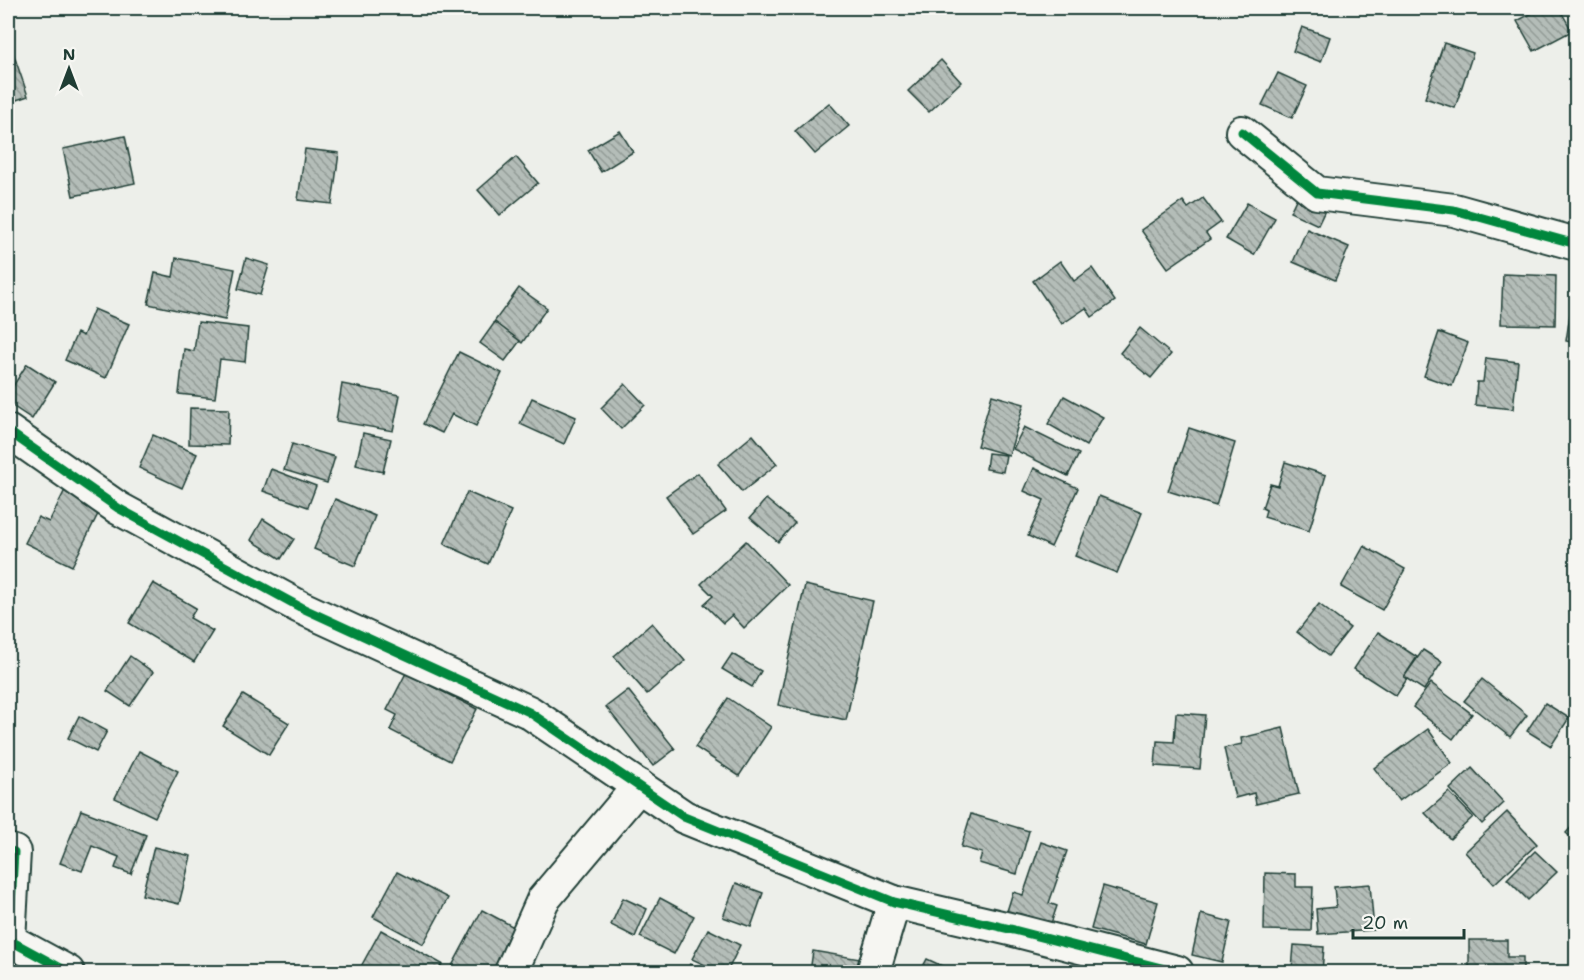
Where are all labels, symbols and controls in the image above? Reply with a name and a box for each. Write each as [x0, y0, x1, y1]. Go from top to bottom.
north arrow [39, 39, 99, 99]
text: N [63, 44, 75, 65]
scale bar [1353, 902, 1464, 940]
text: 20 m [1362, 911, 1408, 935]

